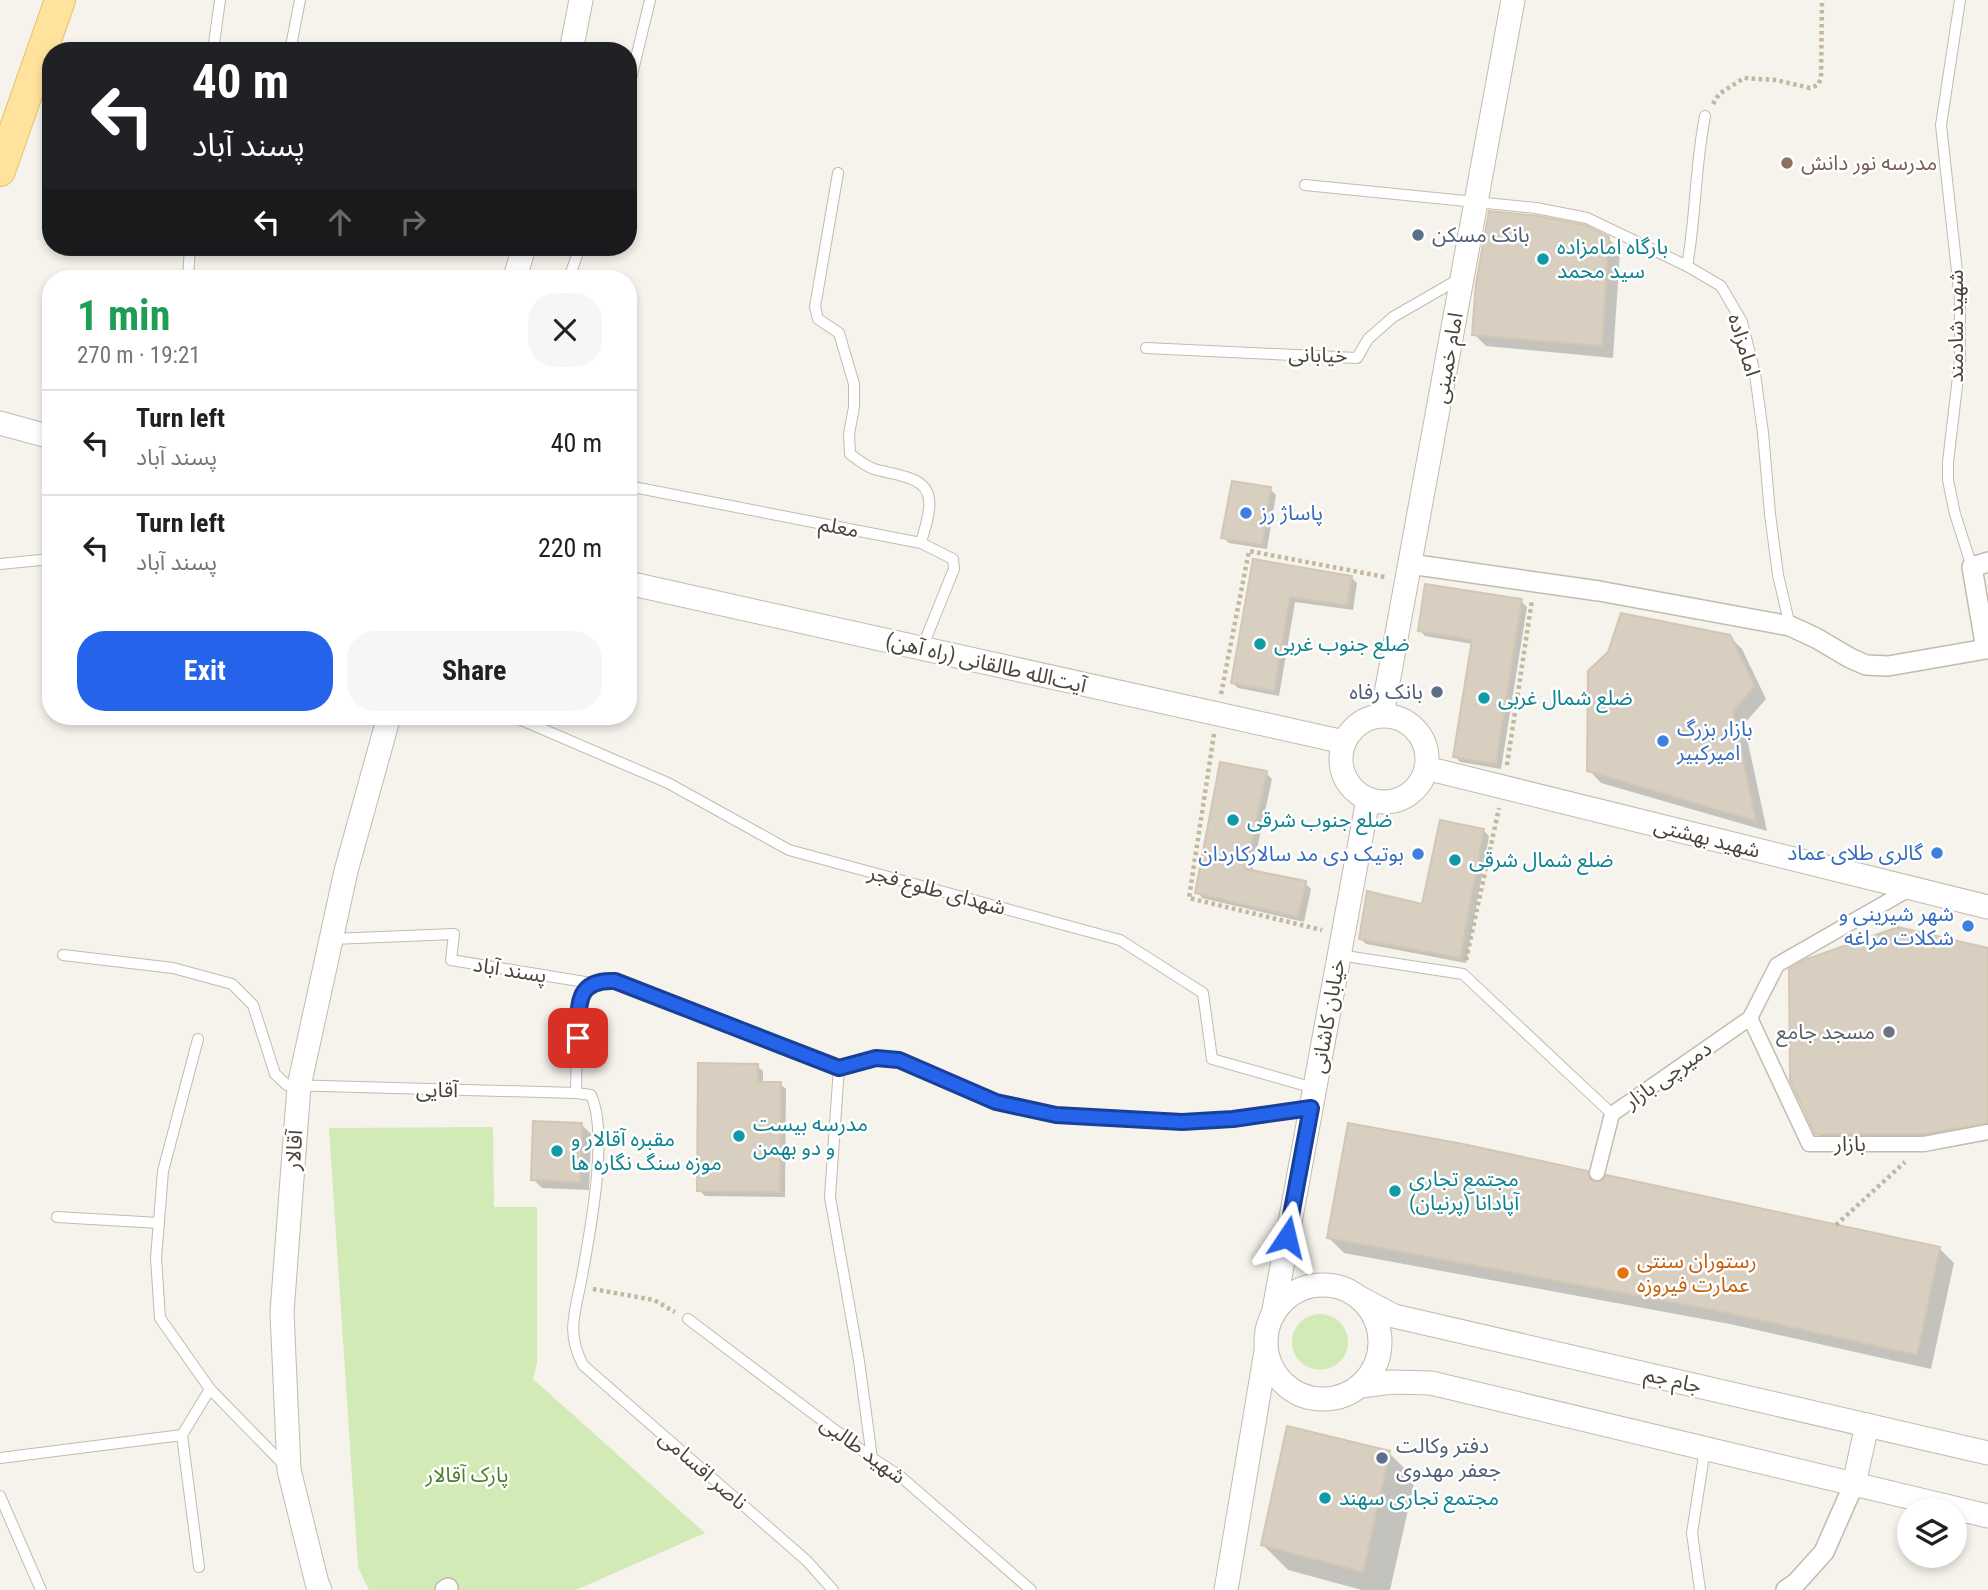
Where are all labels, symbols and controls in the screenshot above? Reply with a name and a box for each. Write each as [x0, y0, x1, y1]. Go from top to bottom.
text: 40 m [192, 53, 289, 110]
icon: left [77, 70, 168, 161]
text: پسند آباد [192, 126, 305, 164]
place label: مدرسه نور دانش [1801, 151, 1937, 175]
marker: مدرسه نور دانش [1779, 155, 1795, 171]
icon: left [248, 203, 286, 241]
icon: ahead [321, 203, 359, 241]
icon: right [394, 203, 432, 241]
place label: بانک مسکن [1432, 223, 1530, 247]
marker: بانک مسکن [1410, 227, 1426, 243]
place label: بارگاه امامزاده سید محمد [1557, 235, 1668, 283]
marker: بارگاه امامزاده سید محمد [1535, 251, 1551, 267]
street label: شهید شادمند [1944, 270, 1968, 382]
text: 1 min [77, 291, 170, 340]
button: close [528, 293, 602, 367]
street label: امام خمینی [1428, 311, 1472, 406]
street label: امامزاده [1723, 311, 1765, 379]
text: 270 m · 19:21 [77, 342, 201, 369]
street label: خیابانی [1288, 342, 1348, 368]
text: Turn left [136, 403, 225, 433]
icon: left [77, 424, 115, 462]
text: 40 m [551, 428, 602, 458]
text: پسند آباد [136, 444, 217, 471]
place label: پاساژ رز [1259, 501, 1323, 526]
marker: پاساژ رز [1238, 505, 1254, 521]
text: Turn left [136, 508, 225, 538]
street label: معلم [816, 511, 861, 546]
icon: left [77, 529, 115, 567]
text: 220 m [538, 533, 602, 563]
text: پسند آباد [136, 549, 217, 576]
street label: (راه آهن) آیت‌الله طالقانی [883, 628, 1090, 698]
button: Exit [77, 631, 333, 711]
button: Share [347, 631, 602, 711]
place label: ضلع جنوب غربی [1274, 632, 1410, 659]
marker: ضلع جنوب غربی [1252, 636, 1268, 652]
place label: بانک رفاه [1349, 680, 1423, 704]
marker: بانک رفاه [1429, 684, 1445, 700]
place label: ضلع شمال غربی [1498, 686, 1633, 713]
marker: ضلع شمال غربی [1476, 690, 1492, 706]
place label: بازار بزرگ امیرکبیر [1676, 717, 1753, 765]
marker: بازار بزرگ امیرکبیر [1655, 733, 1671, 749]
place label: ضلع جنوب شرقی [1247, 808, 1392, 835]
marker: ضلع جنوب شرقی [1225, 812, 1241, 828]
street label: شهید بهشتی [1652, 813, 1762, 863]
place label: گالری طلای عماد [1787, 841, 1923, 865]
place label: بوتیک دی مد سالارکاردان [1198, 842, 1404, 866]
marker: گالری طلای عماد [1929, 845, 1945, 861]
marker: بوتیک دی مد سالارکاردان [1410, 846, 1426, 862]
place label: ضلع شمال شرقی [1469, 848, 1613, 875]
marker: ضلع شمال شرقی [1447, 852, 1463, 868]
street label: شهدای طلوع فجر [864, 860, 1008, 923]
place label: شهر شیرینی و شکلات مراغه [1839, 902, 1954, 950]
marker: شهر شیرینی و شکلات مراغه [1960, 918, 1976, 934]
street label: پسند آباد [471, 952, 548, 989]
street label: خیابان کاشانی [1306, 957, 1350, 1075]
pin [548, 1008, 608, 1068]
icon: arrive [559, 1019, 597, 1057]
place label: مسجد جامع [1776, 1020, 1875, 1047]
marker: مسجد جامع [1881, 1024, 1897, 1040]
street label: دمیرچی بازار [1619, 1036, 1717, 1115]
street label: آقایی [416, 1078, 459, 1102]
place label: مدرسه بیست و دو بهمن [753, 1112, 868, 1160]
place label: مقبره آقالار و موزه سنگ نگاره ها [571, 1127, 722, 1175]
street label: آقالار [281, 1128, 307, 1172]
marker: مدرسه بیست و دو بهمن [731, 1128, 747, 1144]
street label: بازار [1833, 1132, 1866, 1156]
marker: مقبره آقالار و موزه سنگ نگاره ها [549, 1143, 565, 1159]
place label: مجتمع تجاری آپادانا (پرنیان) [1409, 1167, 1520, 1216]
marker: مجتمع تجاری آپادانا (پرنیان) [1387, 1183, 1403, 1199]
position arrow [1250, 1200, 1324, 1274]
place label: رستوران سنتی عمارت فیروزه [1637, 1249, 1757, 1297]
marker: رستوران سنتی عمارت فیروزه [1615, 1265, 1631, 1281]
street label: جام جم [1641, 1362, 1704, 1402]
street label: شهید طالبی [816, 1411, 910, 1489]
street label: ناصر اقسامی [654, 1425, 752, 1515]
place label: دفتر وکالت جعفر مهدوی [1396, 1434, 1501, 1482]
marker: دفتر وکالت جعفر مهدوی [1374, 1450, 1390, 1466]
park label: پارک آقالار [425, 1463, 508, 1488]
place label: مجتمع تجاری سهند [1339, 1486, 1499, 1513]
marker: مجتمع تجاری سهند [1317, 1490, 1333, 1506]
map controls [1897, 1498, 1967, 1568]
button: layers [1897, 1498, 1967, 1568]

